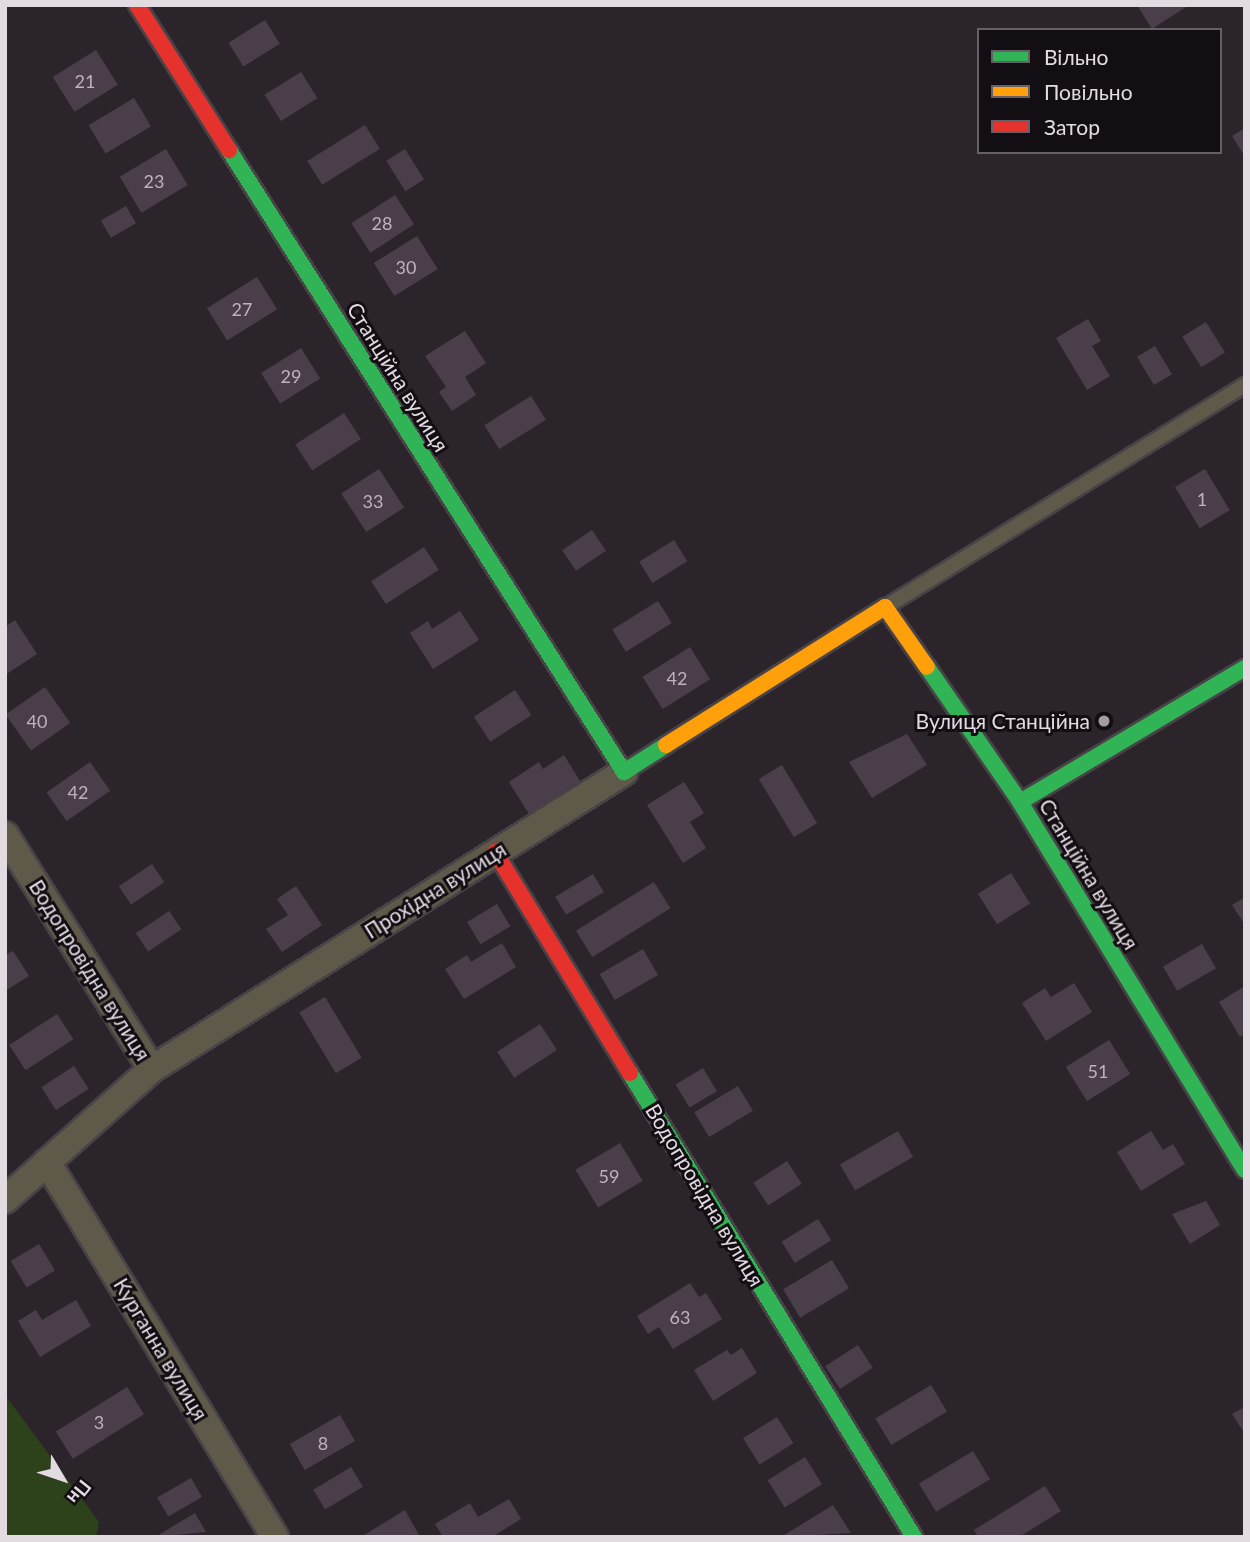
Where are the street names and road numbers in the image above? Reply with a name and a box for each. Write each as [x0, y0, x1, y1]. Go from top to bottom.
street label: Станційна вулиця [342, 298, 454, 456]
street label: Станційна вулиця [1034, 794, 1144, 954]
street label: Прохідна вулиця [360, 836, 510, 944]
street label: Водопровідна вулиця [24, 875, 156, 1065]
street label: Водопровідна вулиця [640, 1099, 770, 1291]
street label: Курганна вулиця [109, 1273, 213, 1425]

